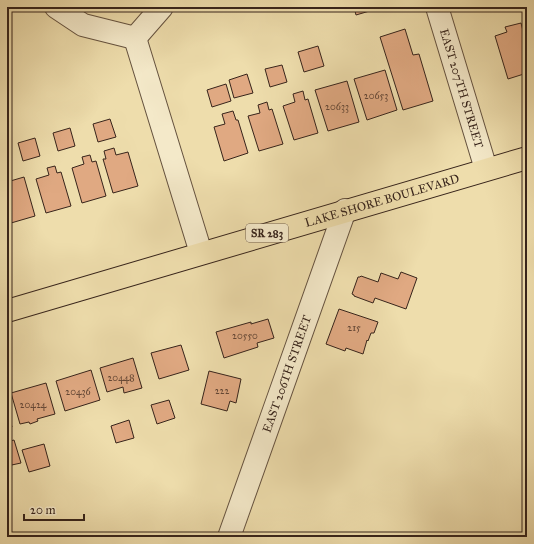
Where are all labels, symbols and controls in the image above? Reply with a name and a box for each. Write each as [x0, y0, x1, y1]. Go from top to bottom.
street label: EAST 207TH STREET [437, 27, 486, 150]
house number: 20653 [364, 90, 388, 102]
house number: 20633 [325, 101, 349, 113]
street label: LAKE SHORE BOULEVARD [303, 171, 461, 230]
road number: SR 283 [246, 224, 288, 242]
street label: EAST 206TH STREET [260, 313, 314, 435]
house number: 215 [347, 322, 361, 334]
house number: 20550 [232, 330, 258, 342]
house number: 20448 [107, 372, 135, 384]
house number: 222 [215, 385, 229, 397]
house number: 20436 [65, 386, 92, 398]
house number: 20424 [20, 399, 47, 411]
scale bar [24, 496, 84, 522]
text: 20 m [30, 503, 56, 517]

